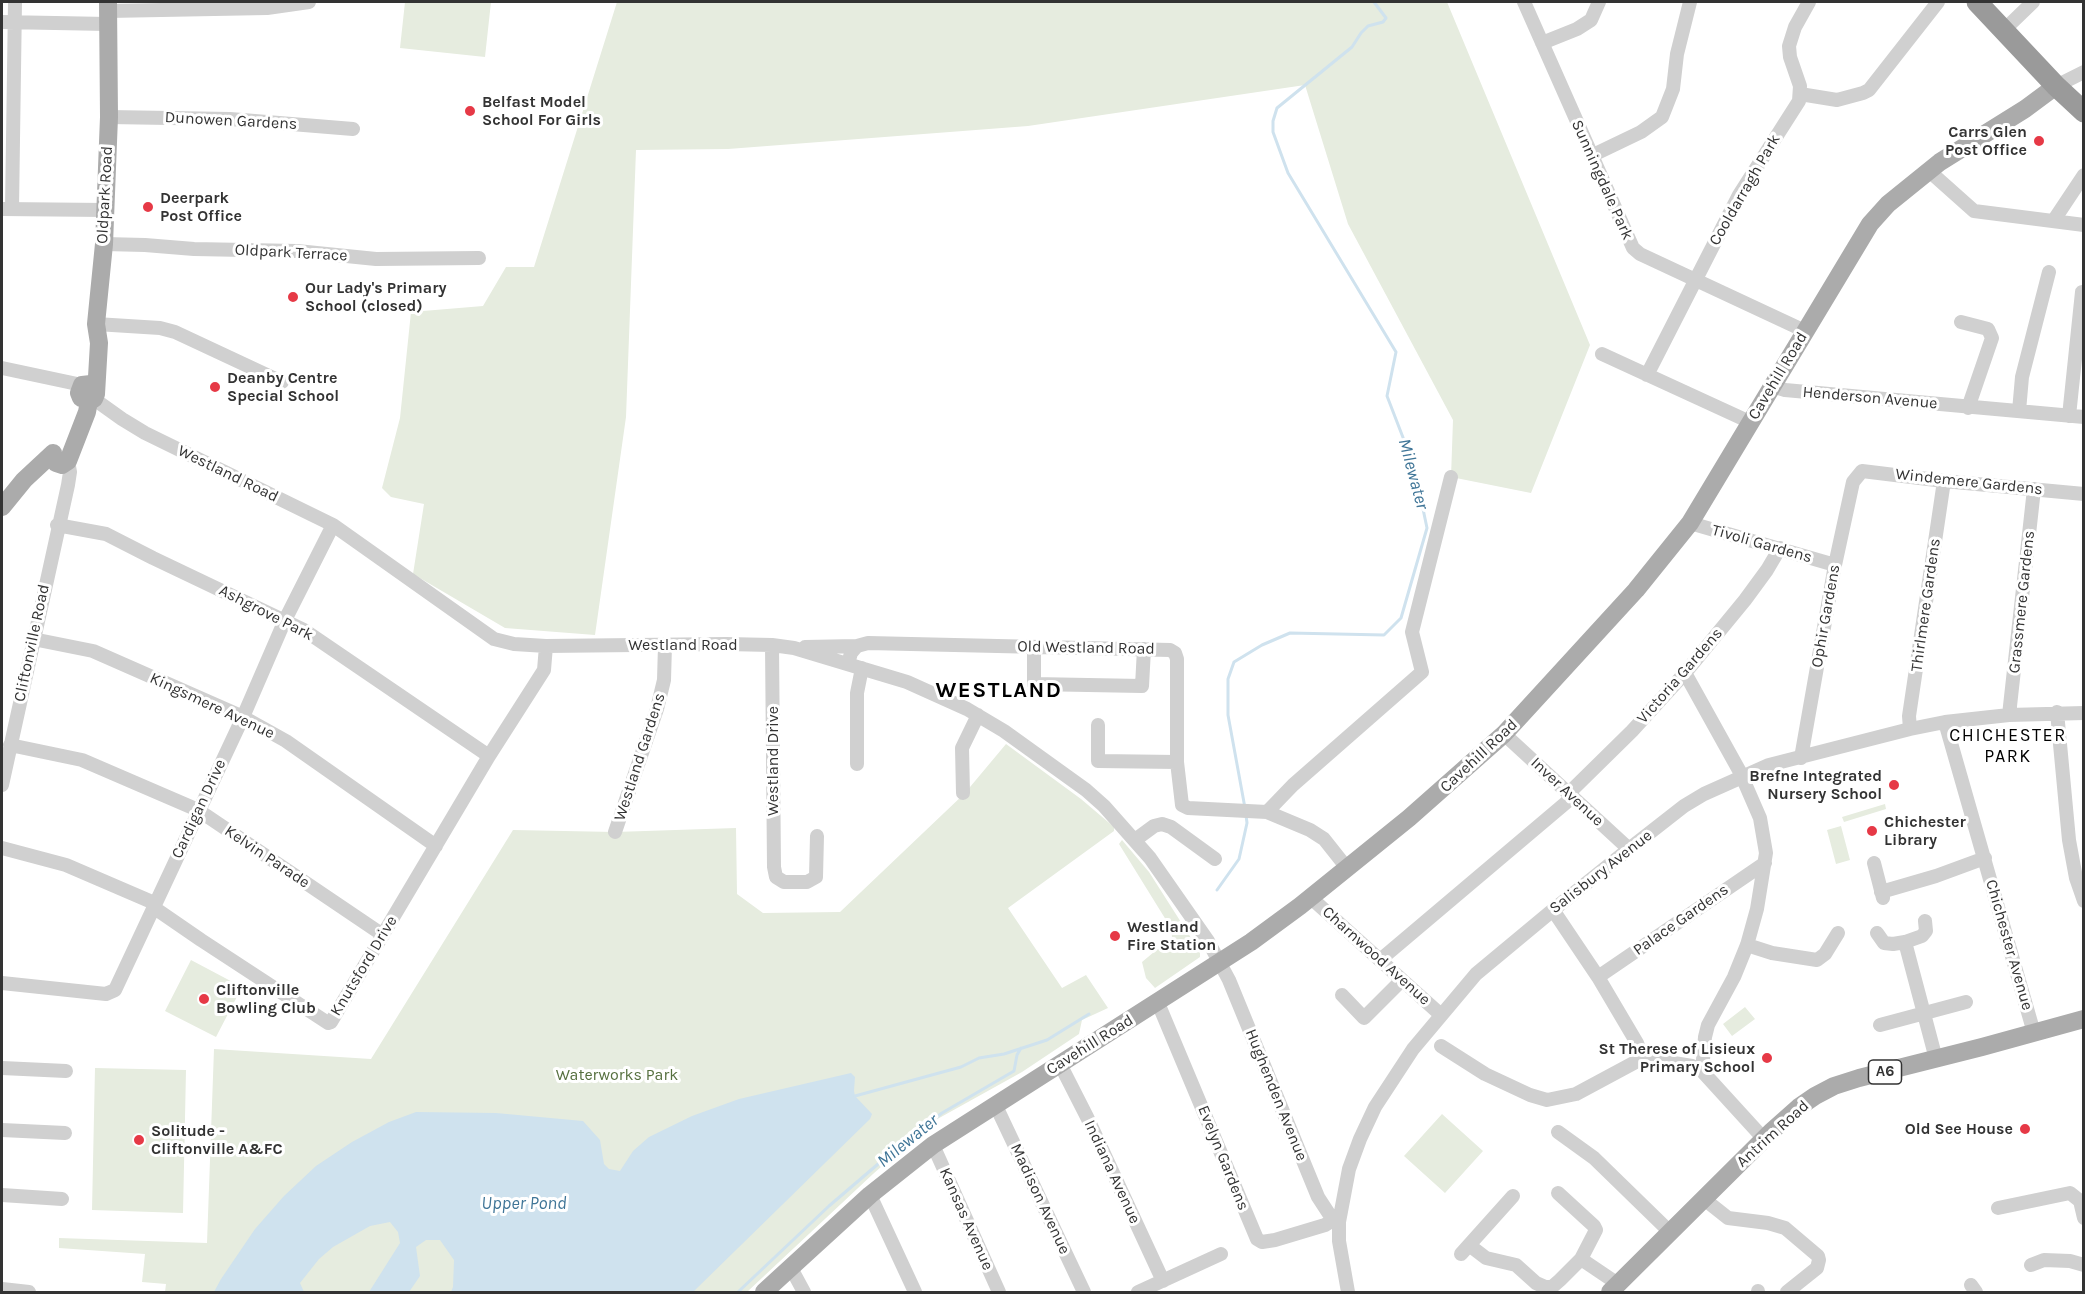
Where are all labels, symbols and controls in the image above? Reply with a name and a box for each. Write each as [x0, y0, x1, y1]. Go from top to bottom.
place label: Belfast Model School For Girls [482, 92, 601, 130]
marker: Belfast Model School For Girls [463, 104, 477, 118]
street label: Dunowen Gardens [164, 108, 298, 134]
street label: Sunningdale Park [1567, 117, 1637, 243]
place label: Carrs Glen Post Office [1945, 122, 2027, 160]
street label: Cooldarragh Park [1705, 131, 1785, 249]
marker: Carrs Glen Post Office [2032, 134, 2046, 148]
street label: Oldpark Road [93, 146, 117, 244]
place label: Deerpark Post Office [160, 188, 242, 226]
marker: Deerpark Post Office [141, 200, 155, 214]
street label: Oldpark Terrace [234, 240, 348, 266]
place label: Our Lady's Primary School (closed) [305, 278, 446, 316]
marker: Our Lady's Primary School (closed) [286, 290, 300, 304]
street label: Cavehill Road [1744, 329, 1812, 423]
place label: Deanby Centre Special School [227, 368, 339, 406]
marker: Deanby Centre Special School [208, 380, 222, 394]
street label: Henderson Avenue [1802, 383, 1938, 413]
water label: Milewater [1393, 436, 1433, 512]
street label: Westland Road [175, 441, 281, 507]
street label: Windemere Gardens [1894, 465, 2044, 499]
street label: Tivoli Gardens [1710, 521, 1814, 567]
street label: Grassmere Gardens [2005, 530, 2039, 674]
street label: Thirlmere Gardens [1907, 537, 1945, 673]
street label: Ophir Gardens [1807, 563, 1845, 669]
street label: Ashgrove Park [216, 581, 316, 645]
street label: Cliftonville Road [10, 583, 54, 703]
street label: Victoria Gardens [1633, 624, 1727, 728]
street label: Westland Road [628, 635, 738, 655]
street label: Old Westland Road [1017, 637, 1155, 659]
street label: Kingsmere Avenue [147, 669, 277, 743]
district label: WESTLAND [936, 678, 1062, 704]
street label: Westland Gardens [610, 691, 670, 823]
street label: Westland Drive [763, 706, 783, 816]
street label: Cavehill Road [1436, 715, 1522, 797]
district label: CHICHESTER PARK [1949, 725, 2067, 768]
street label: Inver Avenue [1527, 753, 1607, 831]
street label: Cardigan Drive [168, 756, 230, 862]
place label: Brefne Integrated Nursery School [1749, 766, 1882, 804]
marker: Brefne Integrated Nursery School [1887, 778, 1901, 792]
place label: Chichester Library [1884, 812, 1966, 850]
street label: Kelvin Parade [221, 821, 313, 893]
marker: Chichester Library [1865, 824, 1879, 838]
street label: Salisbury Avenue [1546, 826, 1656, 918]
street label: Chichester Avenue [1981, 877, 2037, 1013]
street label: Palace Gardens [1630, 880, 1732, 960]
street label: Charnwood Avenue [1318, 902, 1434, 1010]
street label: Knutsford Drive [326, 912, 402, 1020]
place label: Westland Fire Station [1127, 917, 1216, 955]
marker: Westland Fire Station [1108, 929, 1122, 943]
place label: Cliftonville Bowling Club [216, 980, 316, 1018]
marker: Cliftonville Bowling Club [197, 992, 211, 1006]
street label: Cavehill Road [1043, 1011, 1137, 1079]
street label: Hughenden Avenue [1241, 1026, 1311, 1164]
place label: St Therese of Lisieux Primary School [1599, 1039, 1755, 1077]
marker: St Therese of Lisieux Primary School [1760, 1051, 1774, 1065]
road number: A6 [1868, 1060, 1902, 1084]
park label: Waterworks Park [556, 1065, 678, 1085]
street label: Antrim Road [1733, 1096, 1813, 1172]
street label: Evelyn Gardens [1193, 1103, 1253, 1213]
water label: Milewater [873, 1110, 943, 1172]
street label: Indiana Avenue [1080, 1117, 1144, 1227]
place label: Old See House [1905, 1119, 2013, 1139]
place label: Solitude - Cliftonville A&FC [151, 1121, 283, 1159]
marker: Old See House [2018, 1122, 2032, 1136]
marker: Solitude - Cliftonville A&FC [132, 1133, 146, 1147]
street label: Madison Avenue [1006, 1141, 1074, 1257]
street label: Kansas Avenue [935, 1165, 997, 1273]
water label: Upper Pond [481, 1193, 567, 1215]

